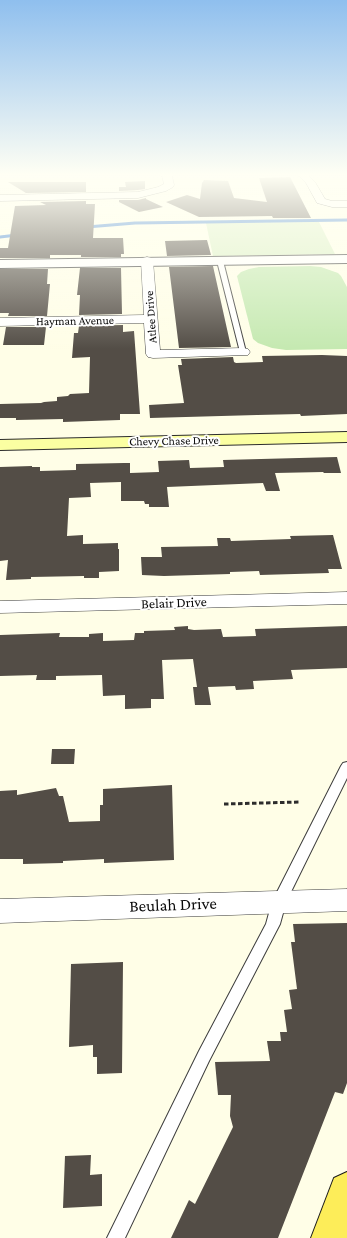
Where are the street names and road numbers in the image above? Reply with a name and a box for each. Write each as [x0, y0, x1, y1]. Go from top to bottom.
street label: Atlee Drive [142, 290, 160, 344]
street label: Hayman Avenue [36, 313, 114, 329]
street label: Chevy Chase Drive [129, 433, 219, 449]
street label: Belair Drive [141, 593, 207, 613]
street label: Beulah Drive [129, 893, 217, 917]

